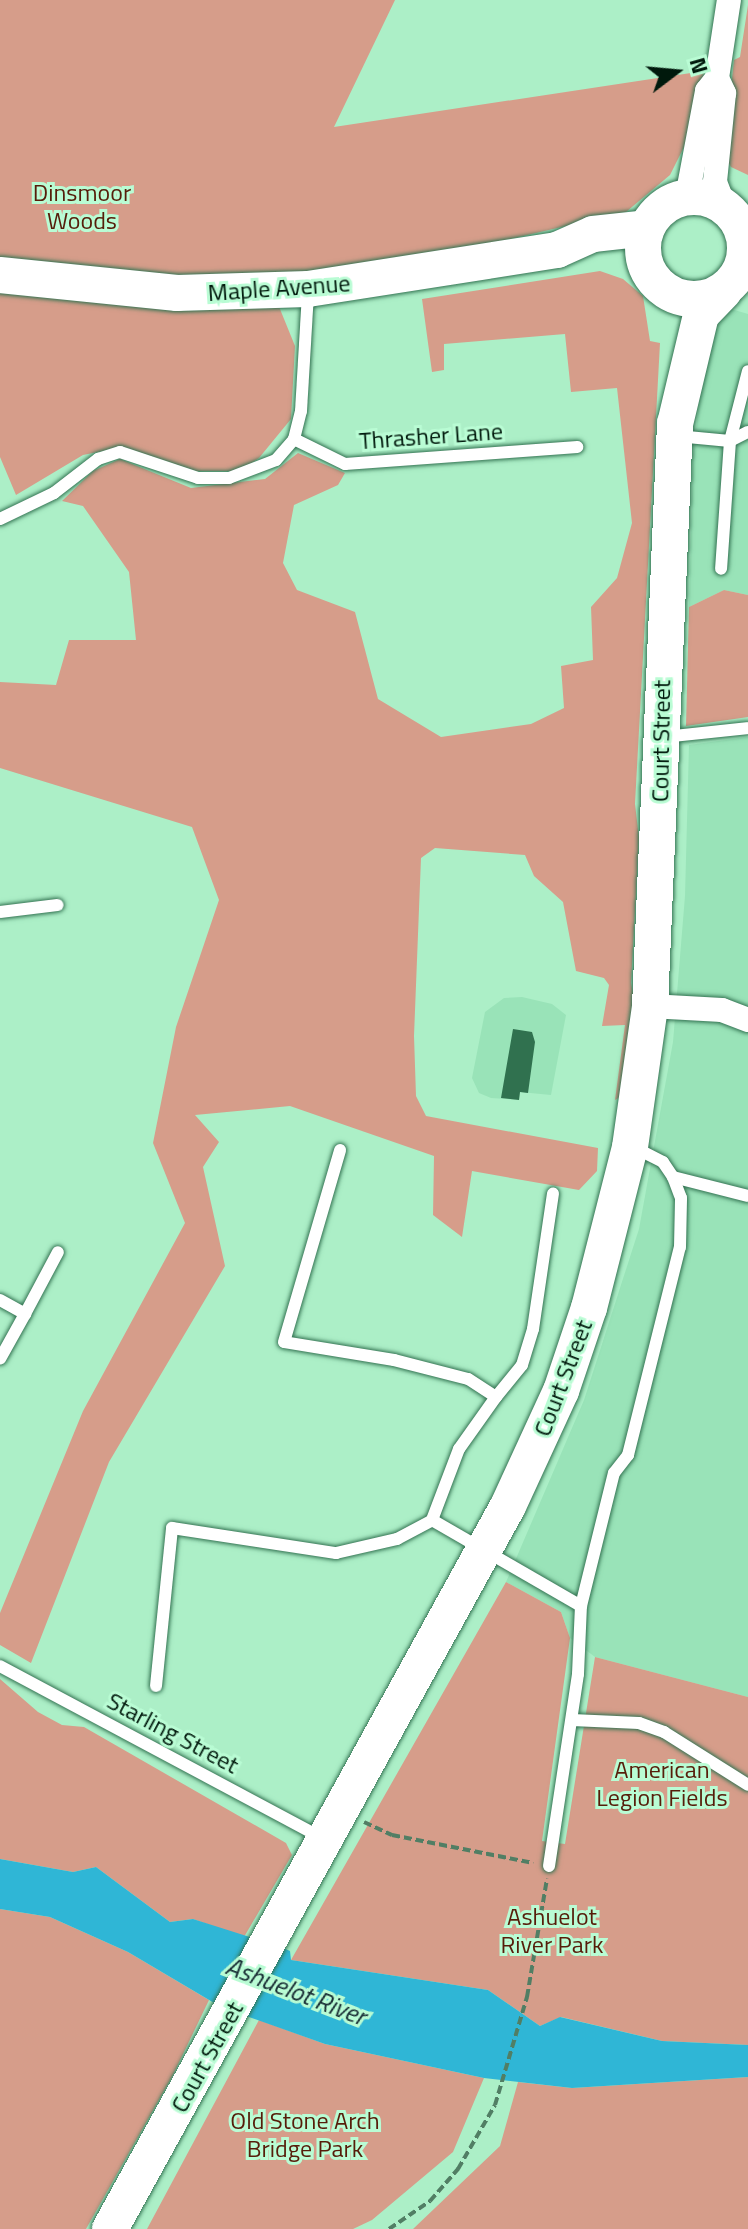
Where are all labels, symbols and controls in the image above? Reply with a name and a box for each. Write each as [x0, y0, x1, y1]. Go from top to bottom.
north arrow [636, 32, 716, 112]
text: N [681, 53, 718, 77]
park label: Dinsmoor Woods [33, 179, 131, 235]
street label: Maple Avenue [207, 269, 351, 307]
street label: Thrasher Lane [358, 417, 504, 455]
street label: Court Street [646, 680, 676, 802]
street label: Court Street [528, 1316, 598, 1440]
street label: Starling Street [102, 1686, 244, 1780]
park label: American Legion Fields [596, 1756, 728, 1812]
park label: Ashuelot River Park [500, 1903, 604, 1959]
water label: Ashuelot River [222, 1950, 370, 2032]
street label: Court Street [165, 1997, 249, 2117]
park label: Old Stone Arch Bridge Park [230, 2107, 380, 2163]

